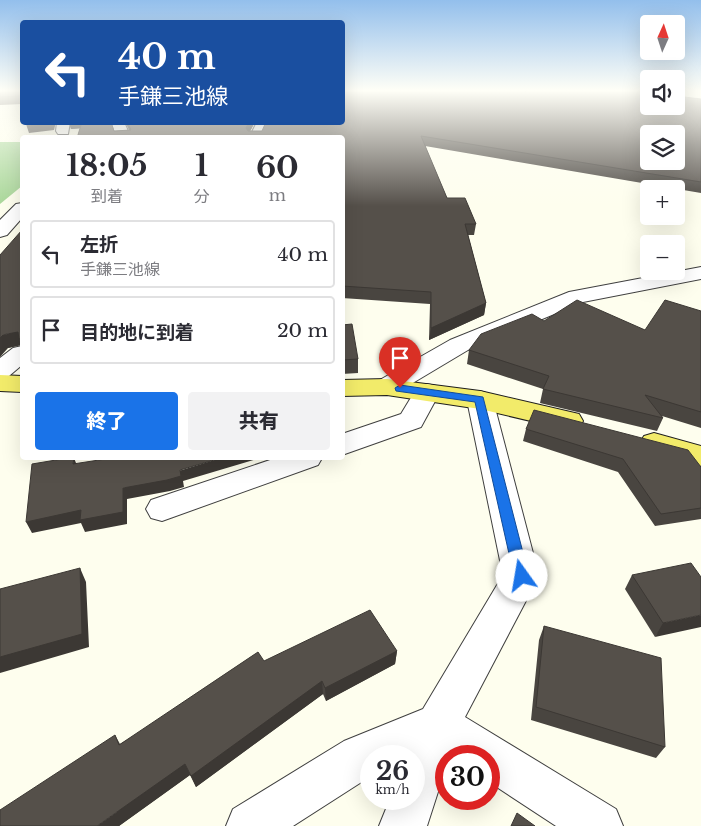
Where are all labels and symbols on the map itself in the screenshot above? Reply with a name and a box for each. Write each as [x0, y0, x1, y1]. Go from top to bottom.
north arrow [640, 15, 685, 60]
pin [379, 337, 421, 388]
position arrow [495, 549, 547, 601]
speed limit sign: 30 [435, 745, 500, 810]

